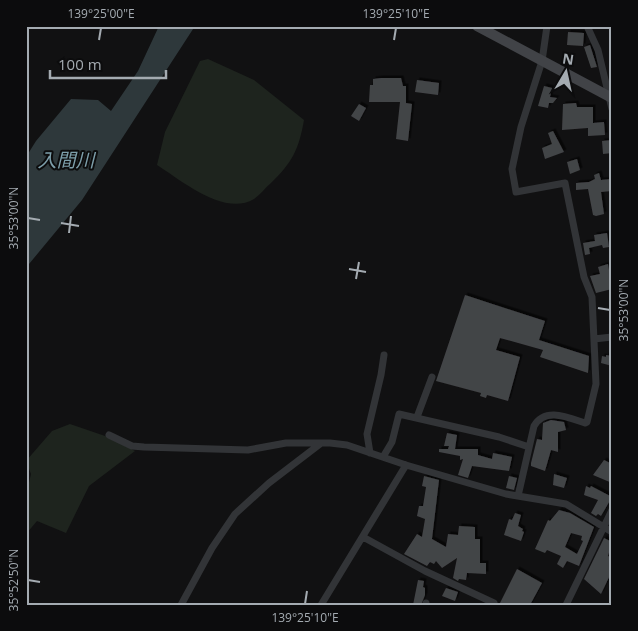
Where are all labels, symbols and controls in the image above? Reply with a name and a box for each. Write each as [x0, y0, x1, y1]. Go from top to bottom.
text: 139°25'00"E [67, 5, 135, 22]
text: 139°25'10"E [362, 5, 430, 22]
scale bar [50, 48, 166, 80]
north arrow [540, 48, 590, 98]
text: N [561, 48, 575, 69]
text: 100 m [58, 54, 102, 74]
water label: 入間川 [37, 147, 96, 173]
text: 35°53'00"N [5, 187, 22, 249]
text: 35°53'00"N [615, 279, 632, 341]
text: 35°52'50"N [5, 549, 22, 611]
text: 139°25'10"E [271, 609, 339, 626]

